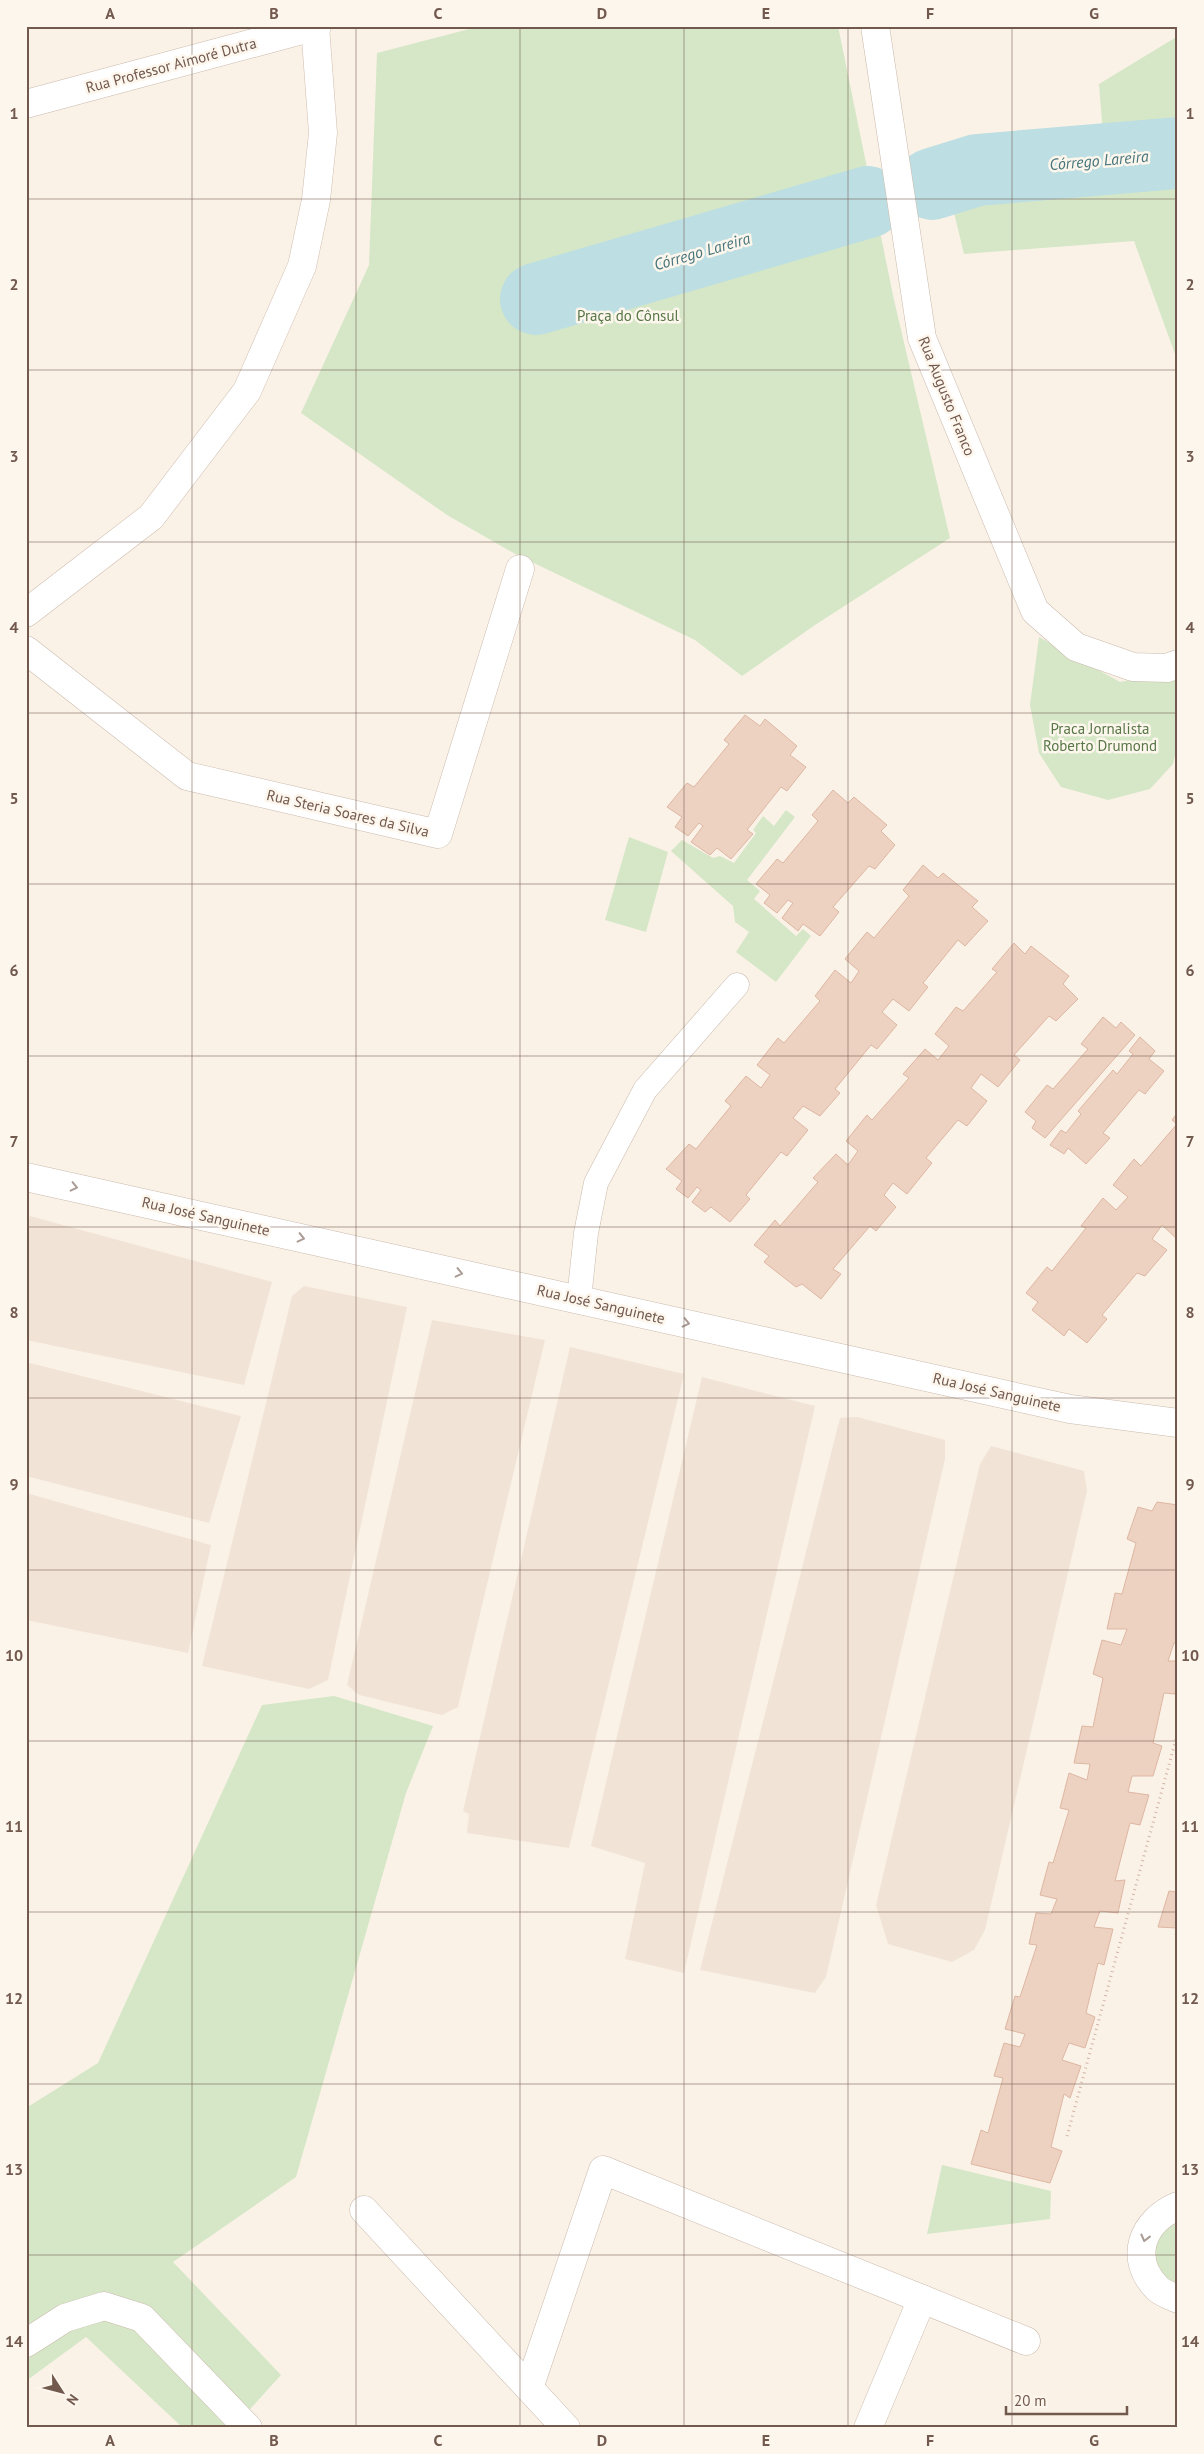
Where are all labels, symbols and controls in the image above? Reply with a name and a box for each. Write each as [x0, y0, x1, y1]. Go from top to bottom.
text: A [105, 3, 115, 23]
text: B [269, 3, 279, 23]
text: C [434, 3, 443, 23]
text: D [597, 3, 607, 23]
text: E [762, 3, 770, 23]
text: F [926, 3, 934, 23]
text: G [1089, 3, 1099, 23]
street label: Rua Professor Aimoré Dutra [84, 33, 258, 97]
text: 1 [9, 103, 19, 123]
text: 1 [1185, 103, 1195, 123]
water label: Córrego Lareira [1049, 146, 1149, 174]
water label: Córrego Lareira [652, 228, 753, 274]
text: 2 [9, 274, 19, 294]
text: 2 [1185, 274, 1195, 294]
park label: Praça do Cônsul [577, 306, 680, 325]
street label: Rua Augusto Franco [914, 334, 980, 458]
text: 3 [9, 446, 19, 466]
text: 3 [1185, 446, 1195, 466]
text: 4 [9, 617, 19, 637]
text: 4 [1185, 617, 1195, 637]
park label: Praca Jornalista Roberto Drumond [1043, 719, 1157, 755]
street label: Rua Steria Soares da Silva [265, 785, 431, 841]
text: 5 [9, 788, 19, 808]
text: 5 [1185, 788, 1195, 808]
text: 6 [9, 960, 19, 980]
text: 6 [1185, 960, 1195, 980]
text: 7 [9, 1131, 19, 1151]
text: 7 [1185, 1131, 1195, 1151]
one-way arrow [69, 1181, 78, 1192]
street label: Rua José Sanguinete [140, 1192, 272, 1240]
one-way arrow [296, 1232, 305, 1242]
one-way arrow [455, 1267, 464, 1278]
street label: Rua José Sanguinete [535, 1280, 667, 1328]
text: 8 [9, 1302, 19, 1322]
text: 8 [1185, 1302, 1195, 1322]
one-way arrow [682, 1317, 691, 1328]
street label: Rua José Sanguinete [931, 1368, 1063, 1416]
text: 9 [9, 1474, 19, 1494]
text: 9 [1185, 1474, 1195, 1494]
text: 10 [5, 1645, 23, 1665]
text: 10 [1181, 1645, 1199, 1665]
text: 11 [5, 1816, 23, 1836]
text: 11 [1181, 1816, 1199, 1836]
text: 12 [5, 1988, 23, 2008]
text: 12 [1181, 1988, 1199, 2008]
text: 13 [5, 2159, 23, 2179]
text: 13 [1181, 2159, 1199, 2179]
one-way arrow [1140, 2234, 1151, 2243]
text: 14 [5, 2331, 23, 2351]
text: 14 [1181, 2331, 1199, 2351]
north arrow [38, 2366, 88, 2416]
scale bar [1006, 2384, 1128, 2416]
text: N [63, 2391, 83, 2409]
text: 20 m [1014, 2391, 1047, 2410]
text: A [105, 2430, 115, 2450]
text: B [269, 2430, 279, 2450]
text: C [434, 2430, 443, 2450]
text: D [597, 2430, 607, 2450]
text: E [762, 2430, 770, 2450]
text: F [926, 2430, 934, 2450]
text: G [1089, 2430, 1099, 2450]

